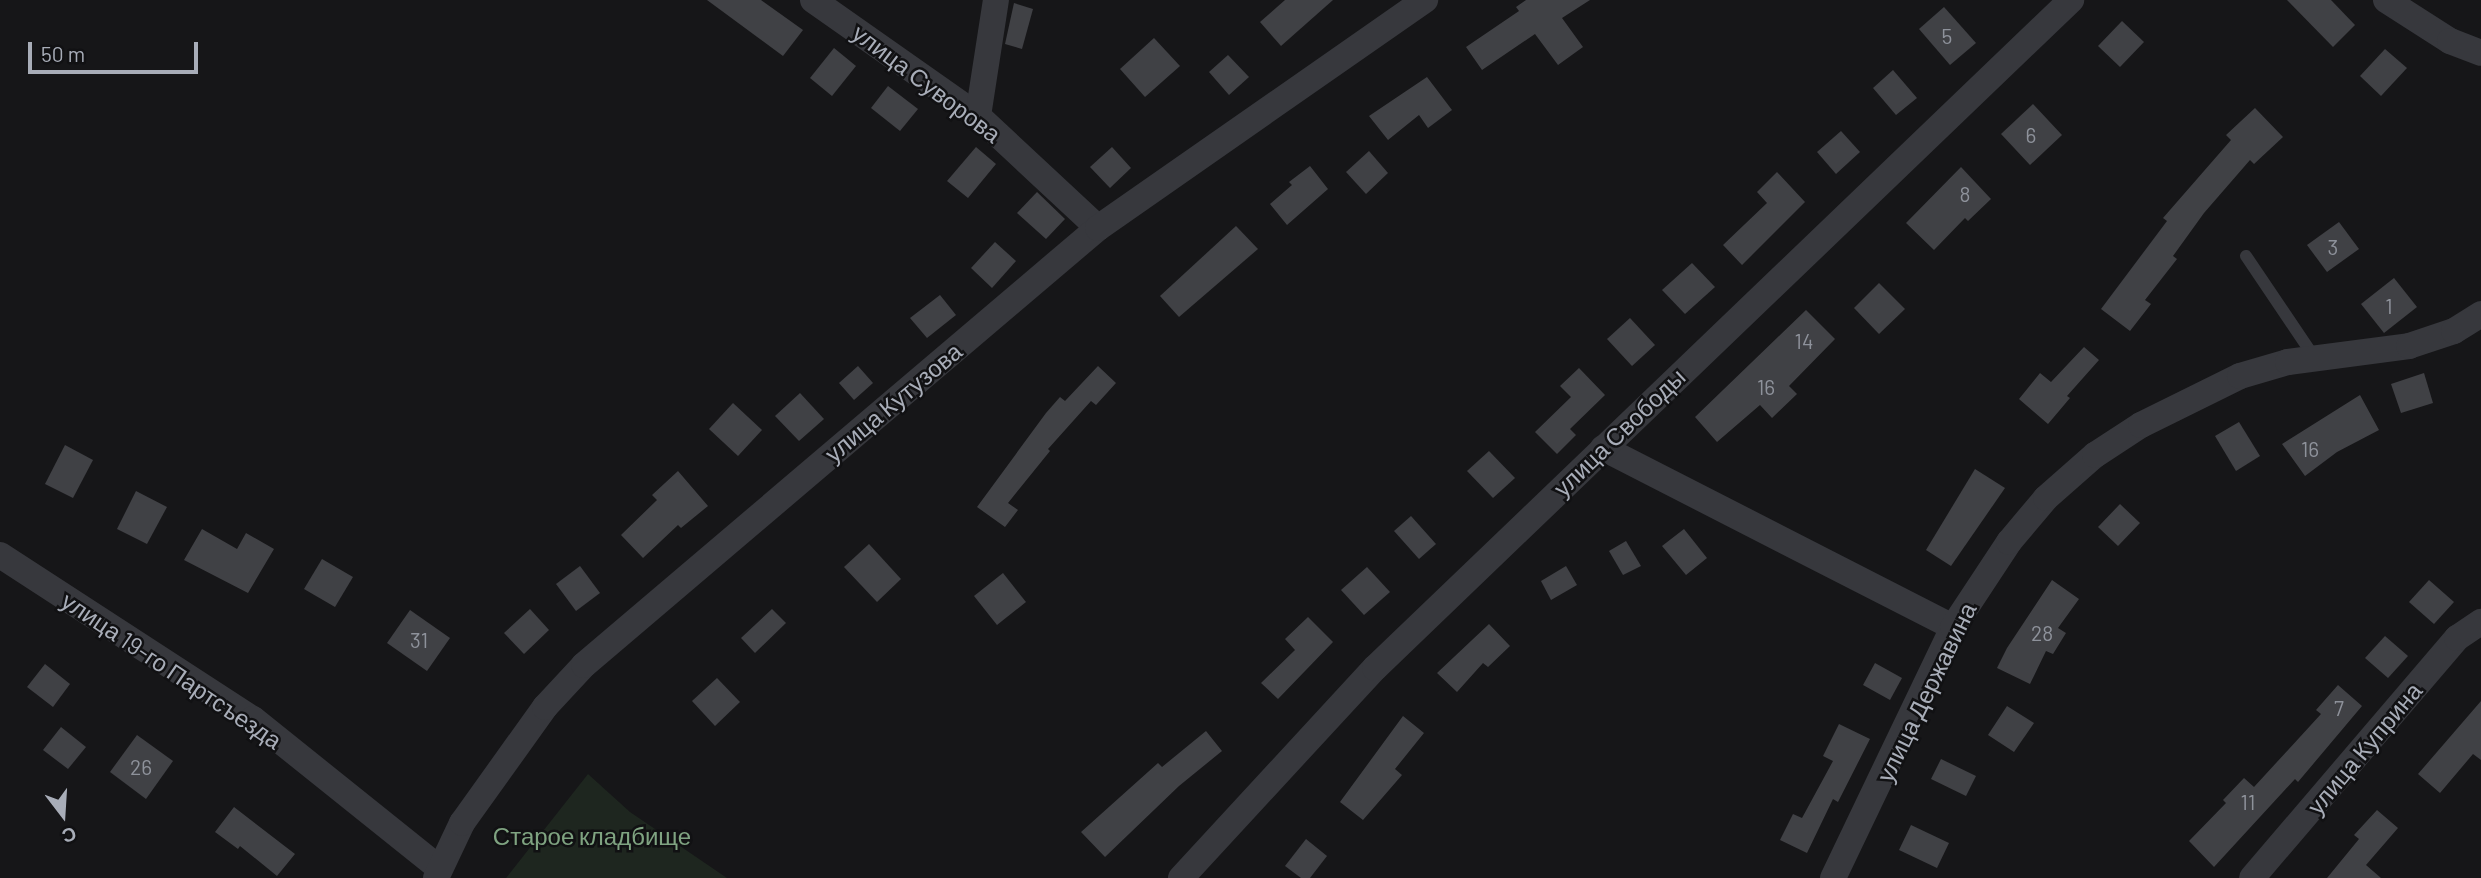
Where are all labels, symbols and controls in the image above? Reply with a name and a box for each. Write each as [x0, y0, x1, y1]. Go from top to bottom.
street label: улица Суворова [847, 18, 1007, 148]
house number: 5 [1942, 23, 1952, 49]
scale bar [32, 28, 201, 72]
text: 50 m [41, 41, 85, 66]
house number: 6 [2026, 122, 2036, 148]
house number: 8 [1960, 181, 1970, 207]
house number: 3 [2328, 234, 2338, 260]
house number: 1 [2385, 293, 2393, 319]
house number: 14 [1795, 328, 1813, 354]
street label: улица Кутузова [819, 336, 967, 468]
street label: улица Свободы [1547, 362, 1691, 502]
house number: 16 [1757, 374, 1775, 400]
house number: 16 [2301, 436, 2319, 462]
street label: улица 19-го Партсъезда [56, 586, 288, 754]
street label: улица Державина [1870, 598, 1982, 786]
house number: 28 [2031, 620, 2053, 646]
house number: 31 [410, 627, 428, 653]
street label: улица Куприна [2301, 676, 2427, 820]
house number: 7 [2334, 695, 2344, 721]
house number: 26 [130, 754, 152, 780]
north arrow [28, 780, 98, 850]
house number: 11 [2241, 789, 2255, 815]
park label: Старое кладбище [493, 822, 691, 850]
text: С [59, 823, 79, 849]

